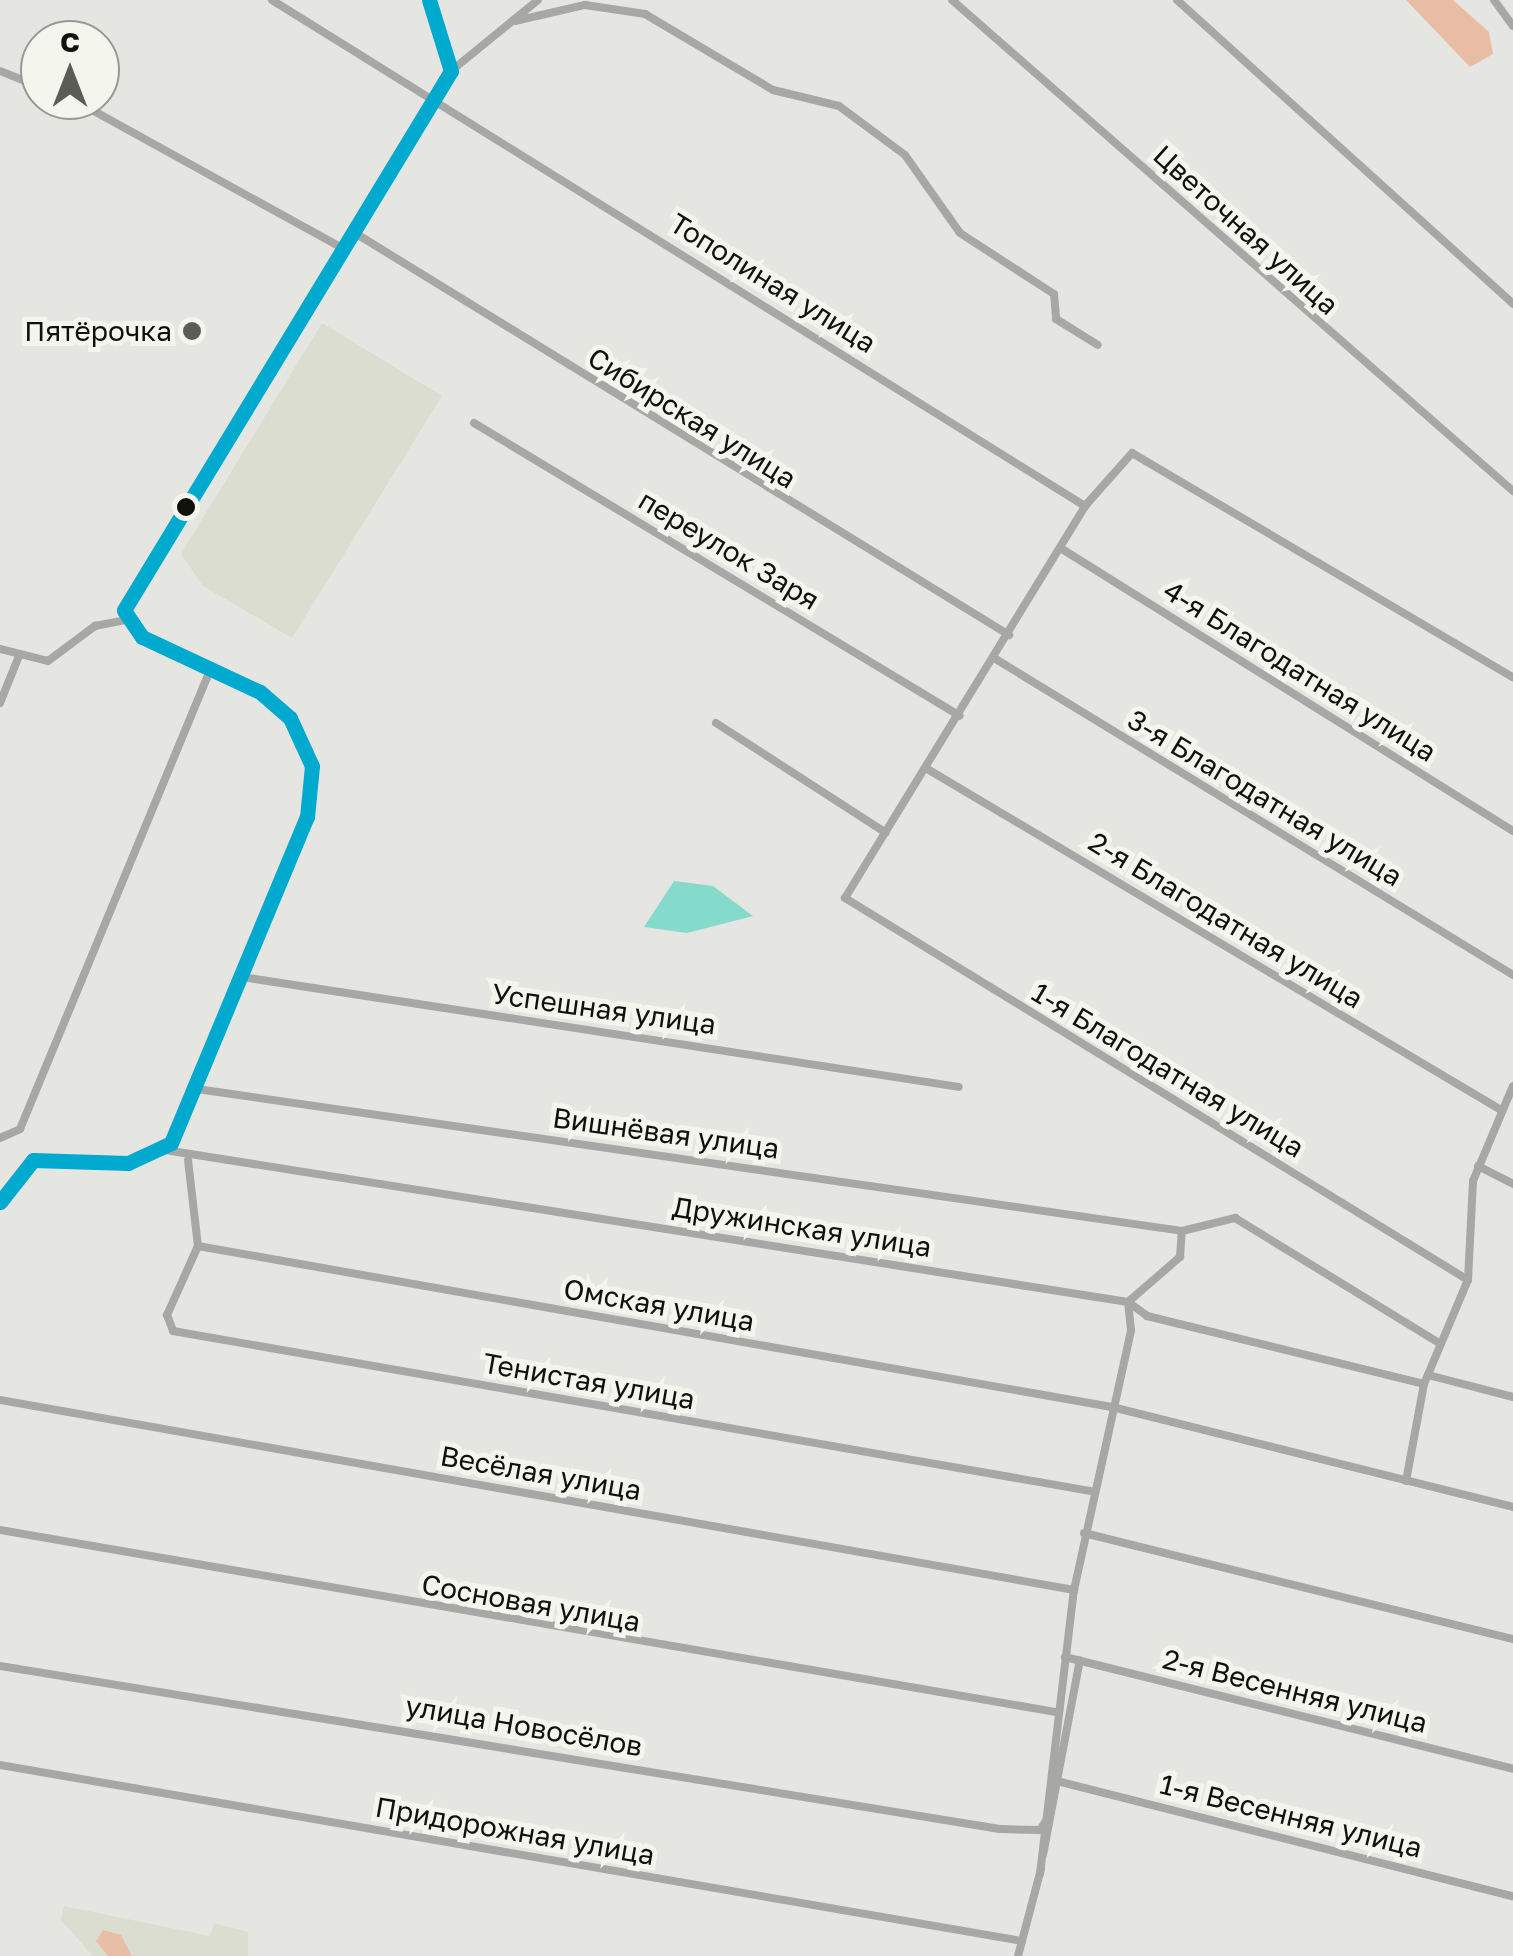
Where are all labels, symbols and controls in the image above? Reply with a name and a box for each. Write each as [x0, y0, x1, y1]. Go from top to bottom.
north arrow [20, 20, 120, 120]
text: С [60, 25, 80, 58]
street label: Цветочная улица [1147, 138, 1345, 322]
street label: Тополиная улица [664, 206, 882, 360]
place label: Пятёрочка [24, 314, 172, 348]
marker: Пятёрочка [181, 320, 203, 342]
street label: Сибирская улица [582, 340, 802, 496]
street label: переулок Заря [633, 483, 825, 617]
unlabelled marker [176, 497, 196, 517]
street label: 4-я Благодатная улица [1158, 573, 1442, 769]
street label: 3-я Благодатная улица [1122, 703, 1408, 893]
street label: 2-я Благодатная улица [1083, 825, 1369, 1015]
street label: 1-я Благодатная улица [1026, 975, 1310, 1165]
street label: Успешная улица [490, 977, 718, 1041]
street label: Вишнёвая улица [551, 1100, 781, 1166]
street label: Дружинская улица [670, 1190, 934, 1264]
street label: Омская улица [561, 1272, 757, 1338]
street label: Тенистая улица [480, 1346, 698, 1416]
street label: Весёлая улица [438, 1439, 644, 1507]
street label: Сосновая улица [419, 1567, 643, 1639]
street label: 2-я Весенняя улица [1159, 1642, 1431, 1740]
street label: улица Новосёлов [403, 1689, 645, 1763]
street label: 1-я Весенняя улица [1157, 1767, 1425, 1865]
street label: Придорожная улица [373, 1790, 657, 1872]

